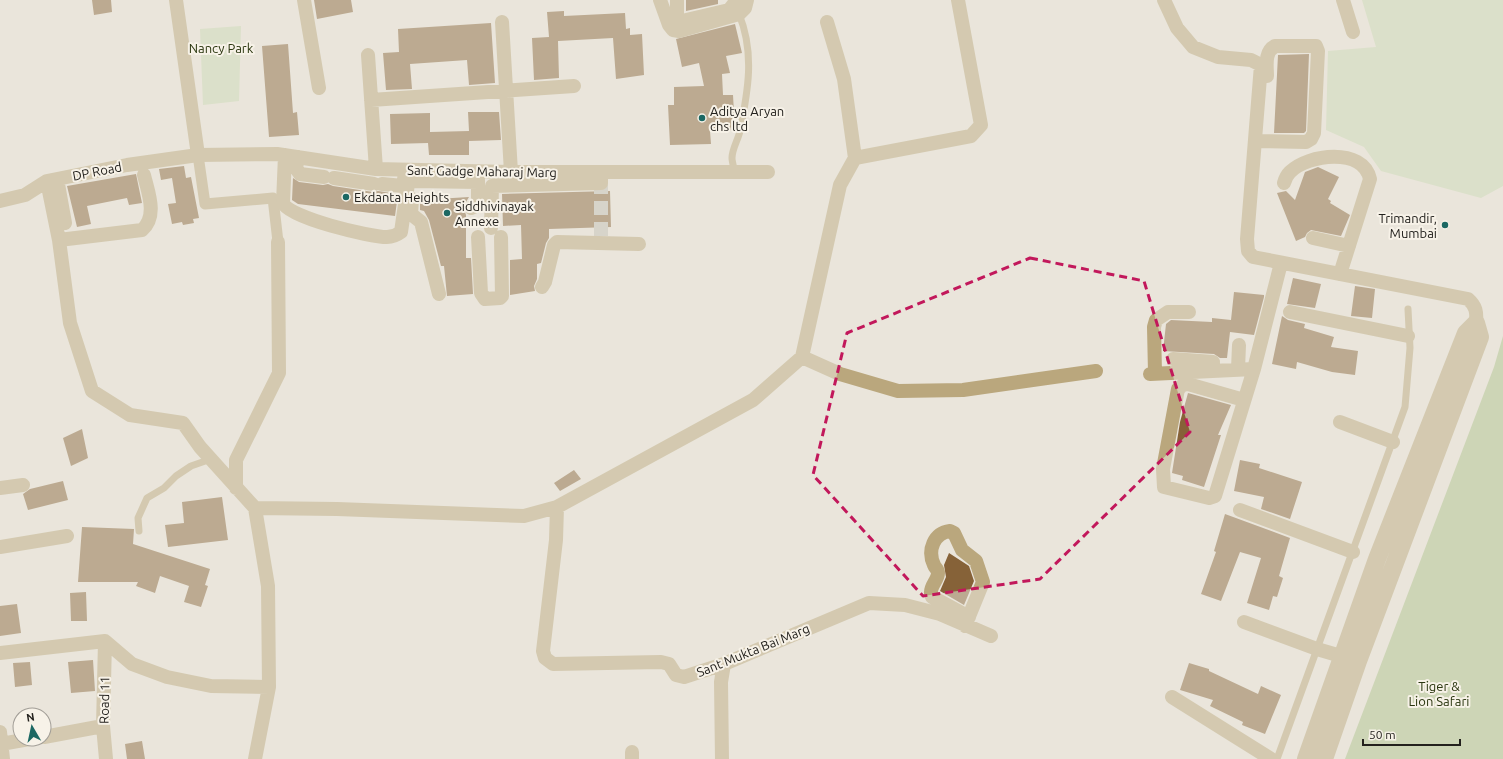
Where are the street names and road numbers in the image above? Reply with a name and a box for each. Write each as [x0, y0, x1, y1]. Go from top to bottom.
street label: DP Road [71, 159, 123, 183]
street label: Sant Gadge Maharaj Marg [407, 163, 557, 179]
street label: Sant Mukta Bai Marg [695, 621, 811, 679]
street label: Road 11 [97, 676, 111, 724]

